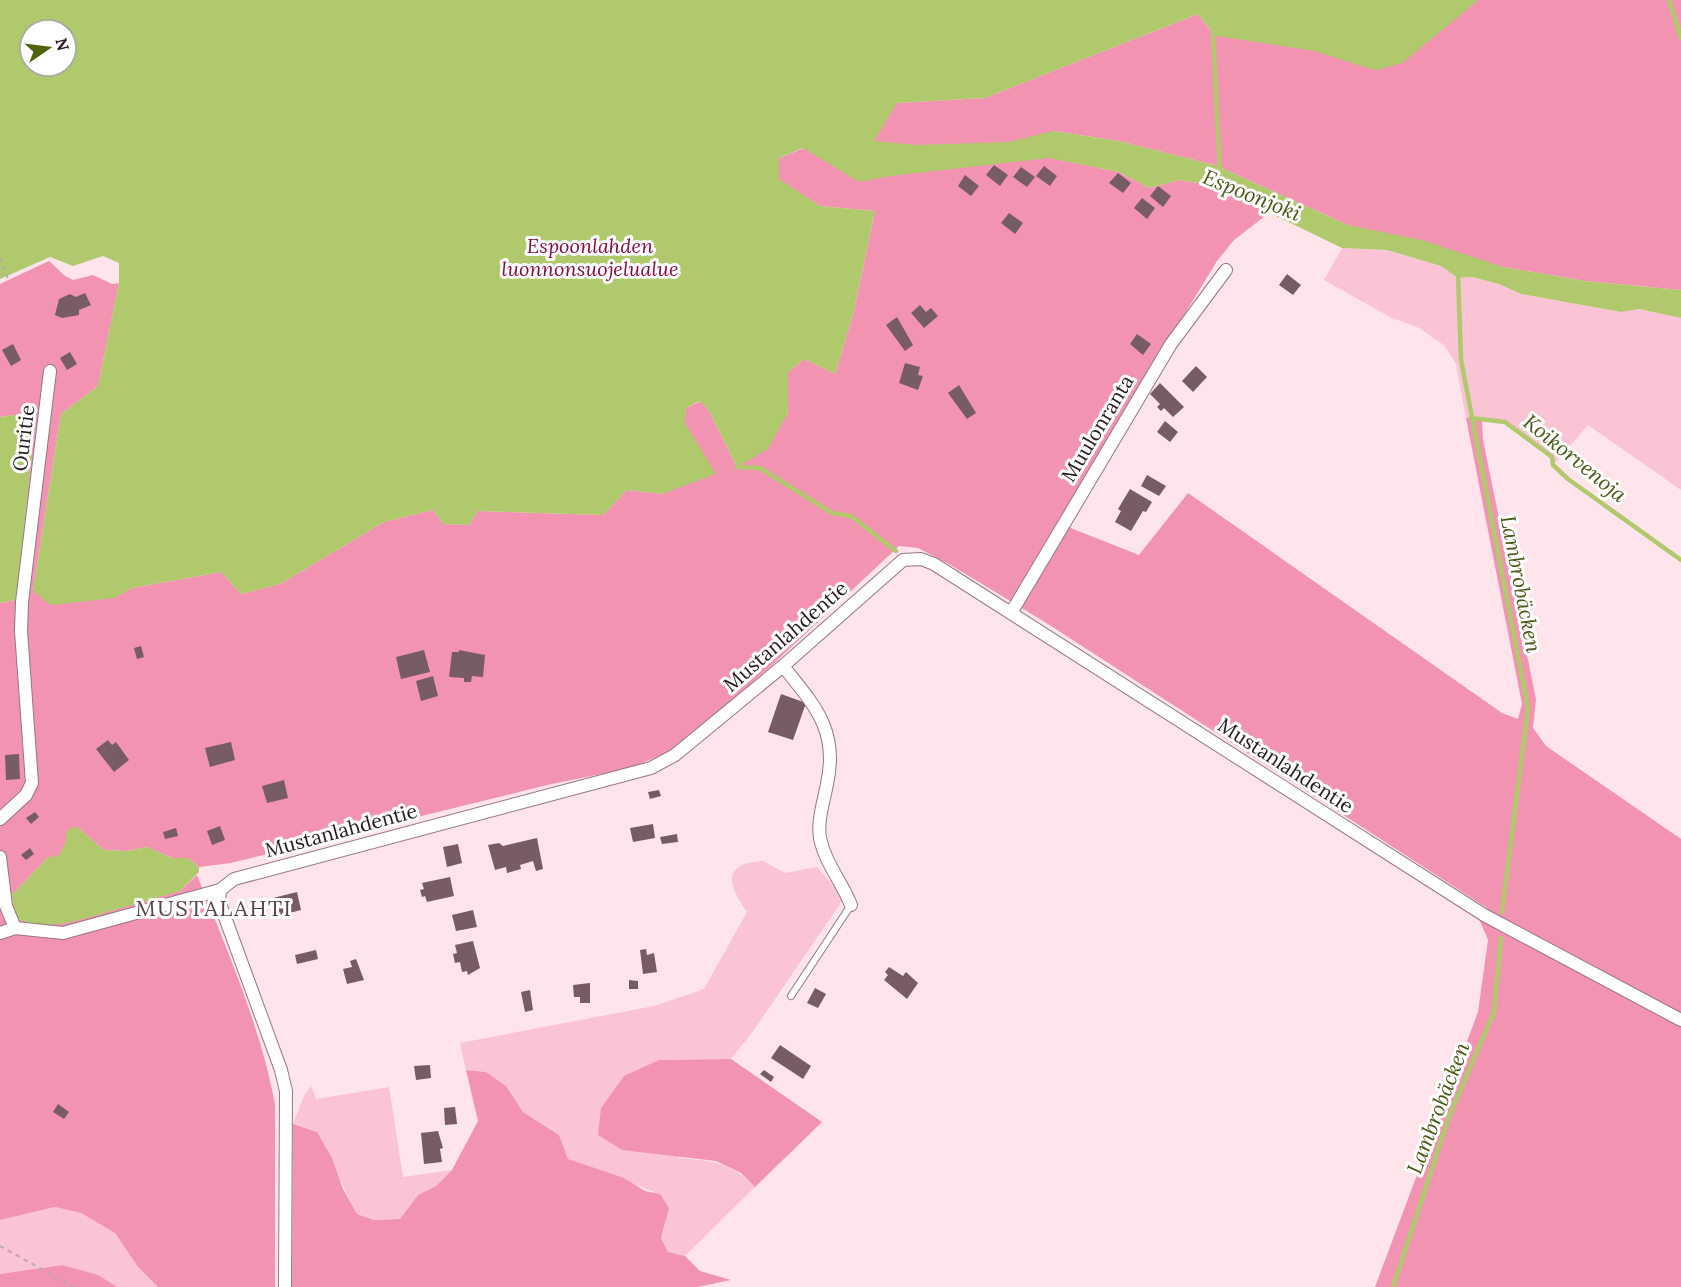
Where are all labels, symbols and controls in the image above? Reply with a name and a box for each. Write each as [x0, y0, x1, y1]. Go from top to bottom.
north arrow [18, 18, 78, 78]
text: N [51, 36, 74, 53]
water label: Espoonjoki [1199, 163, 1305, 227]
park label: Espoonlahden luonnonsuojelualue [502, 233, 678, 281]
street label: Muulonranta [1055, 370, 1139, 486]
street label: Ouritie [7, 403, 39, 473]
water label: Koikorvenoja [1518, 408, 1632, 508]
water label: Lambrobäcken [1494, 513, 1548, 655]
street label: Mustanlahdentie [718, 575, 852, 697]
street label: Mustanlahdentie [1214, 712, 1359, 818]
street label: Mustanlahdentie [262, 798, 420, 862]
district label: MUSTALAHTI [135, 894, 293, 922]
water label: Lambrobäcken [1400, 1038, 1476, 1178]

